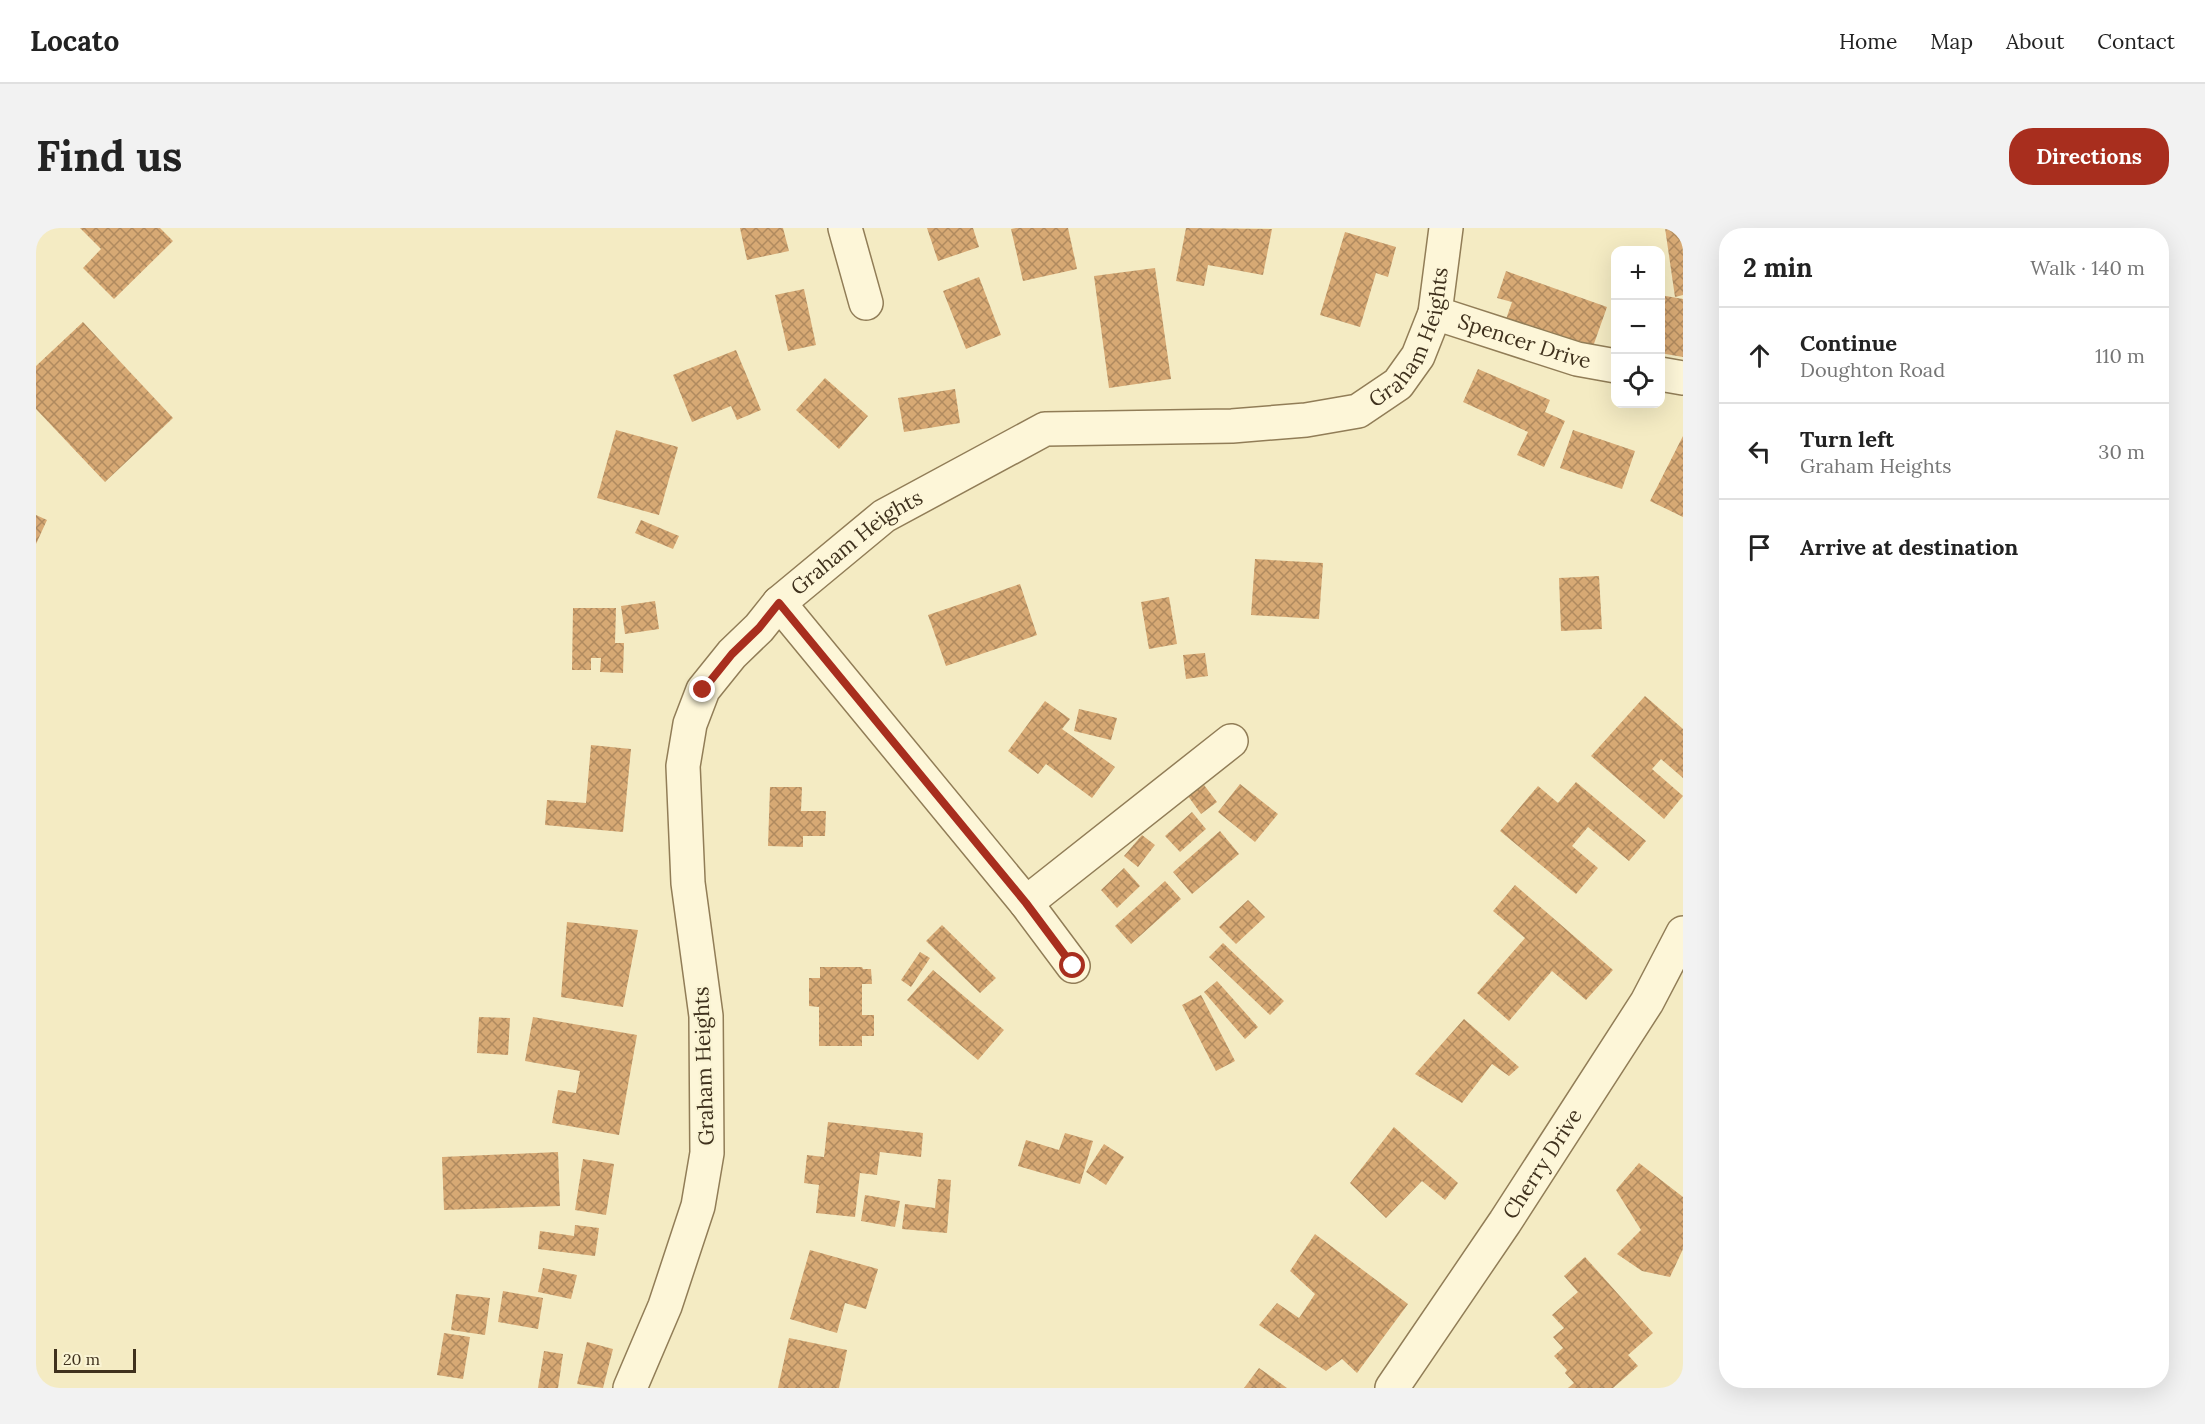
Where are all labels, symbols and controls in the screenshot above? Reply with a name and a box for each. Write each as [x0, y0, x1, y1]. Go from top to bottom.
text: Locato [30, 23, 119, 59]
text: Home [1839, 28, 1897, 55]
text: Map [1930, 28, 1973, 55]
text: About [2006, 28, 2064, 55]
text: Contact [2097, 28, 2175, 55]
button: Directions [2009, 128, 2169, 185]
text: Find us [36, 129, 182, 183]
map controls [1611, 246, 1665, 408]
button: + [1611, 246, 1665, 300]
text: 2 min [1743, 251, 1813, 284]
text: Walk · 140 m [2030, 255, 2145, 280]
street label: Graham Heights [1363, 266, 1454, 413]
button: − [1611, 300, 1665, 354]
street label: Spencer Drive [1455, 307, 1593, 374]
text: Continue [1800, 329, 1897, 357]
icon: ahead [1743, 339, 1776, 372]
text: 110 m [2095, 343, 2145, 368]
button: locate [1611, 354, 1665, 408]
text: Doughton Road [1800, 357, 1945, 382]
text: Turn left [1800, 425, 1894, 453]
icon: left [1743, 435, 1776, 468]
text: 30 m [2098, 439, 2145, 464]
text: Graham Heights [1800, 453, 1951, 478]
street label: Graham Heights [785, 484, 927, 601]
icon: arrive [1743, 531, 1776, 564]
text: Arrive at destination [1800, 533, 2018, 561]
route end [689, 676, 715, 702]
route start [1059, 952, 1085, 978]
street label: Graham Heights [687, 986, 720, 1146]
street label: Cherry Drive [1496, 1103, 1588, 1224]
scale bar [54, 1346, 136, 1374]
text: 20 m [63, 1349, 100, 1369]

